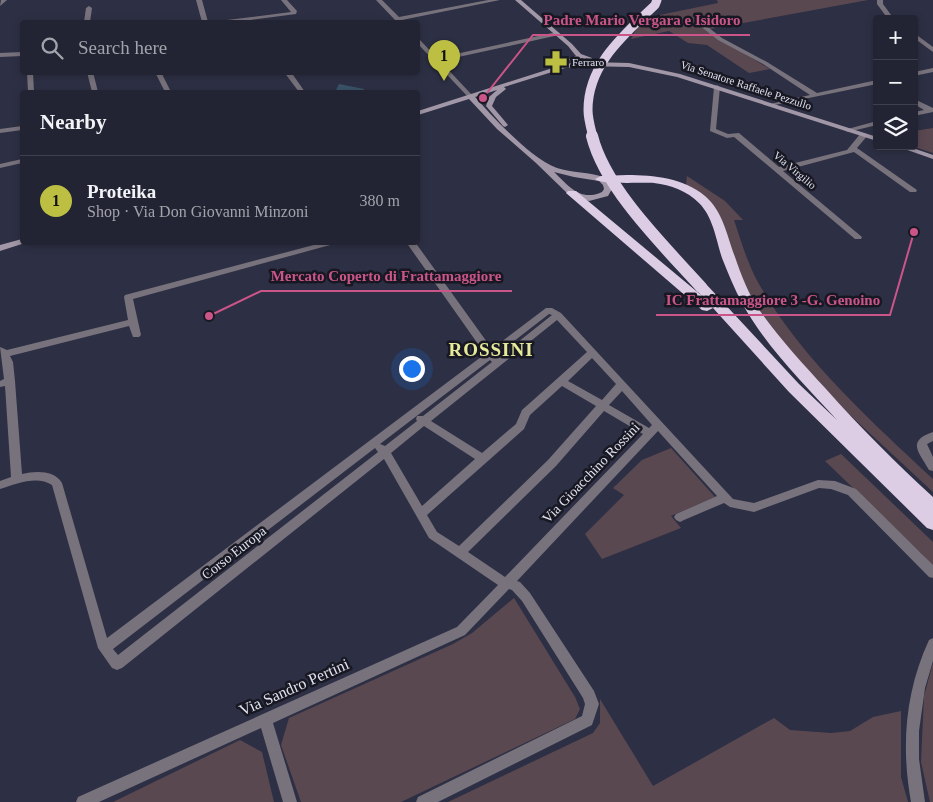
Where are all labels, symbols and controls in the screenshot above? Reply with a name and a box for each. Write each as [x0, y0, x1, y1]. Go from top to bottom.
callout: Padre Mario Vergara e Isidoro [533, 5, 750, 35]
text: Padre Mario Vergara e Isidoro [544, 12, 740, 28]
map controls [873, 15, 918, 150]
button: + [873, 15, 918, 60]
search box [20, 20, 420, 75]
icon: search [38, 34, 66, 62]
text: Search here [78, 37, 167, 58]
pin: 1 [428, 40, 460, 81]
pharmacy icon: Ferraro [543, 49, 569, 75]
place label: Ferraro [572, 56, 605, 68]
street label: Via Senatore Raffaele Pezzullo [679, 58, 813, 112]
button: − [873, 60, 918, 105]
button: layers [873, 105, 918, 150]
text: Nearby [40, 110, 107, 134]
street label: Via Virgilio [771, 149, 819, 192]
text: Proteika [87, 181, 156, 202]
text: 1 [52, 192, 60, 209]
text: 380 m [360, 192, 400, 209]
text: Shop · Via Don Giovanni Minzoni [87, 203, 308, 220]
callout: Mercato Coperto di Frattamaggiore [261, 261, 512, 291]
text: Mercato Coperto di Frattamaggiore [271, 268, 502, 284]
callout: IC Frattamaggiore 3 -G. Genoino [656, 285, 890, 315]
text: IC Frattamaggiore 3 -G. Genoino [666, 292, 880, 308]
district label: ROSSINI [448, 339, 534, 360]
your location [399, 356, 425, 382]
street label: Via Gioacchino Rossini [539, 420, 643, 526]
street label: Corso Europa [199, 523, 270, 583]
street label: Via Sandro Pertini [237, 655, 352, 719]

